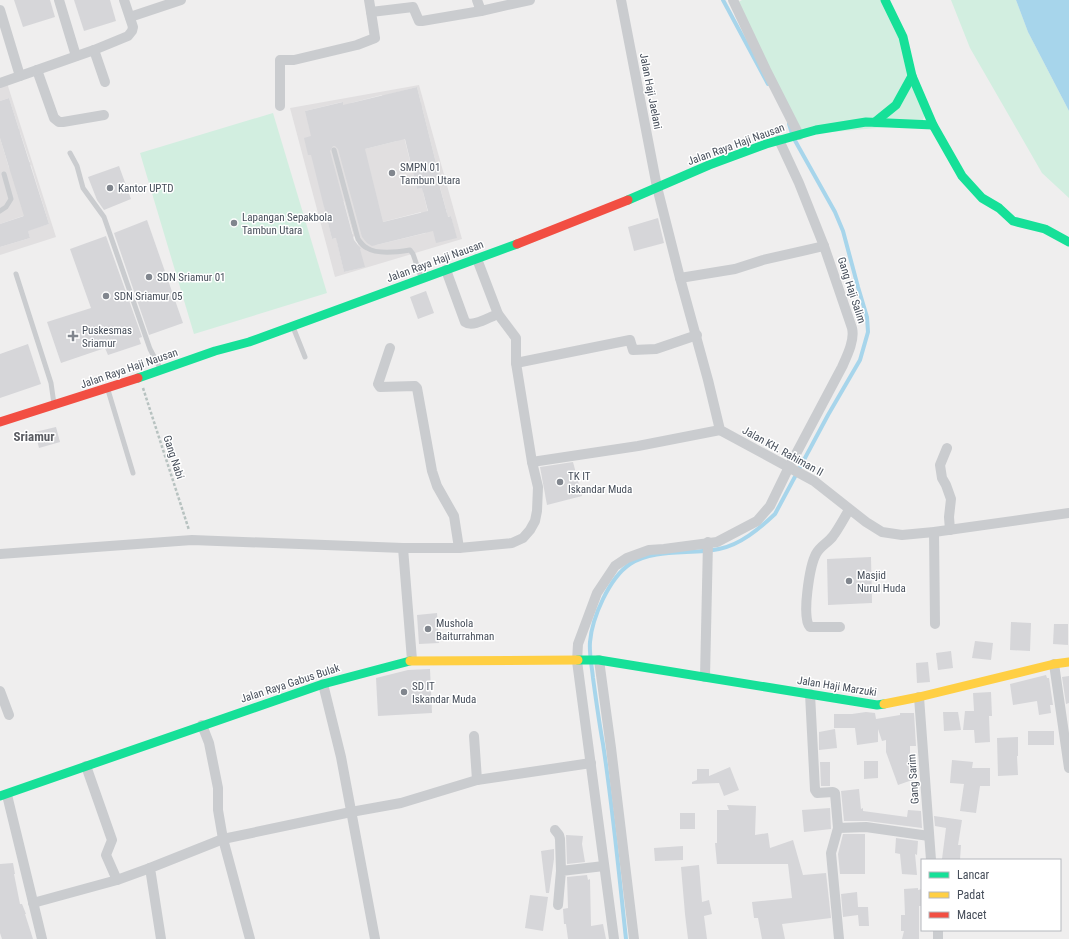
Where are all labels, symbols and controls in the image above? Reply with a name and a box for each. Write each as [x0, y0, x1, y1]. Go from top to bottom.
street label: Jalan Haji Jaelani [637, 52, 664, 130]
street label: Jalan Raya Haji Nausan [686, 121, 786, 168]
place label: SMPN 01 Tambun Utara [400, 161, 460, 187]
marker: SMPN 01 Tambun Utara [387, 168, 397, 178]
place label: Kantor UPTD [118, 182, 173, 195]
marker: Kantor UPTD [105, 183, 115, 193]
place label: Lapangan Sepakbola Tambun Utara [242, 211, 332, 237]
marker: Lapangan Sepakbola Tambun Utara [229, 218, 239, 228]
street label: Jalan Raya Haji Nausan [385, 238, 485, 285]
street label: Gang Haji Salim [835, 255, 868, 325]
place label: SDN Sriamur 01 [157, 271, 226, 284]
marker: SDN Sriamur 01 [144, 272, 154, 282]
place label: SDN Sriamur 05 [114, 290, 183, 303]
marker: SDN Sriamur 05 [101, 291, 111, 301]
place label: Puskesmas Sriamur [82, 324, 132, 350]
marker: Puskesmas Sriamur [67, 330, 79, 342]
street label: Jalan Raya Haji Nausan [79, 346, 180, 391]
street label: Jalan KH. Rahiman II [740, 424, 825, 479]
district label: Sriamur [13, 429, 55, 444]
street label: Gang Nabi [160, 434, 187, 481]
place label: TK IT Iskandar Muda [568, 470, 632, 496]
marker: TK IT Iskandar Muda [555, 477, 565, 487]
place label: Masjid Nurul Huda [857, 569, 906, 595]
marker: Masjid Nurul Huda [844, 576, 854, 586]
place label: Mushola Baiturrahman [436, 617, 494, 643]
marker: Mushola Baiturrahman [423, 624, 433, 634]
street label: Jalan Raya Gabus Bulak [239, 661, 342, 706]
street label: Jalan Haji Marzuki [796, 674, 878, 699]
place label: SD IT Iskandar Muda [412, 680, 476, 706]
marker: SD IT Iskandar Muda [399, 687, 409, 697]
street label: Gang Sarim [905, 753, 922, 804]
legend [921, 859, 1061, 931]
text: Lancar [957, 868, 990, 882]
text: Padat [957, 888, 985, 902]
text: Macet [957, 908, 987, 922]

